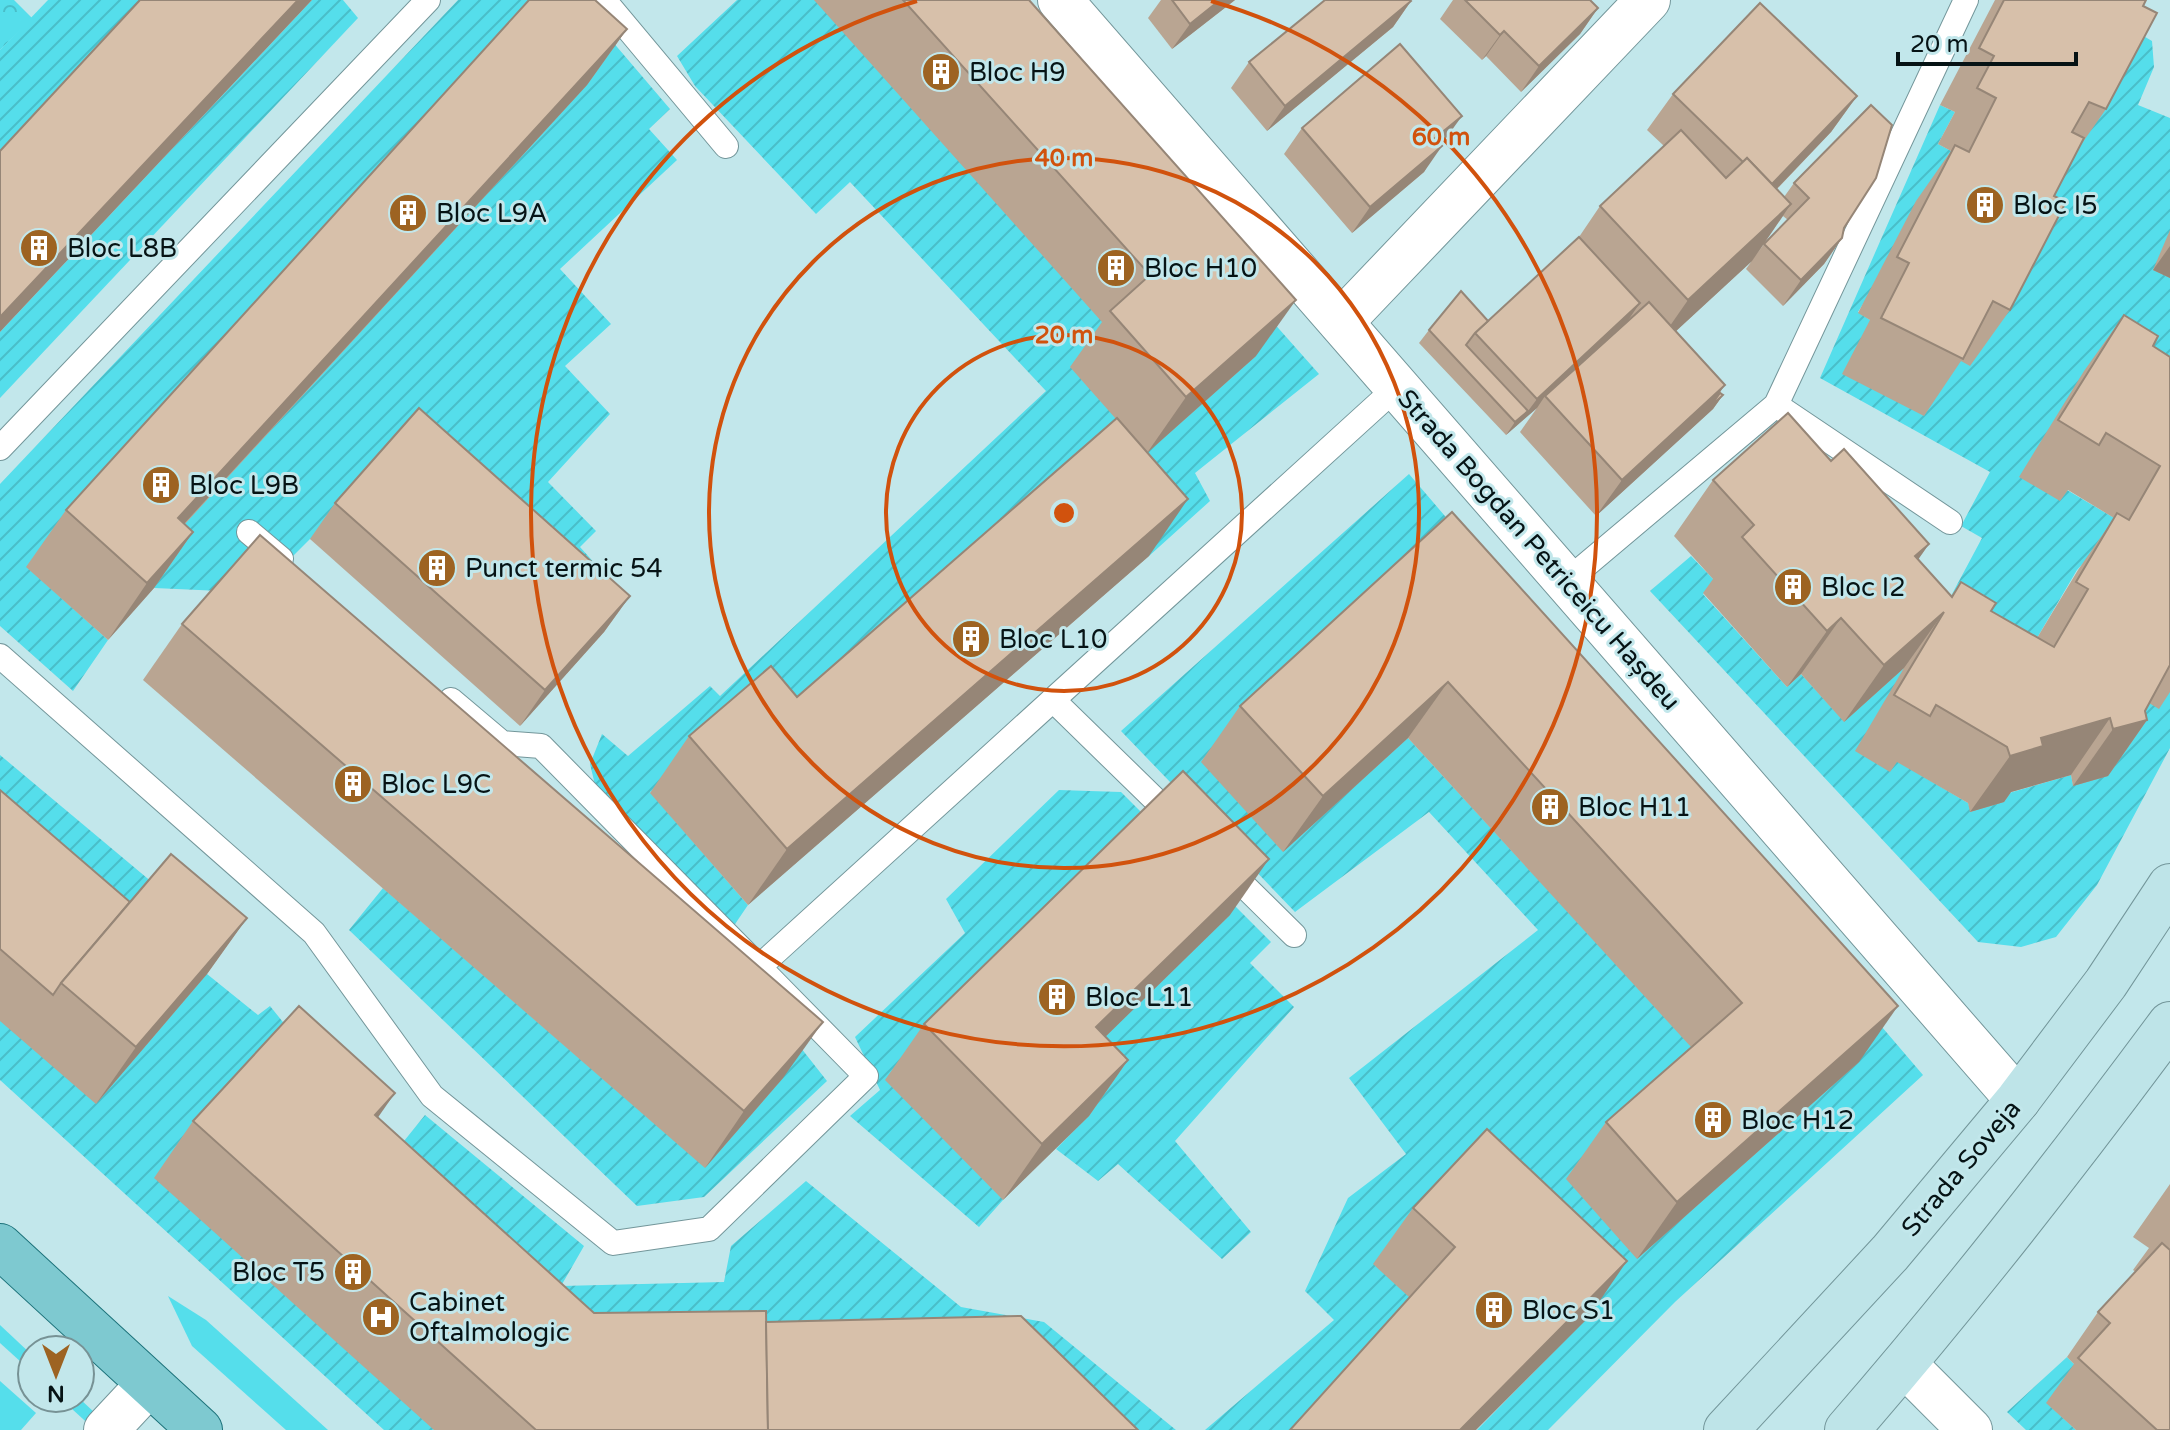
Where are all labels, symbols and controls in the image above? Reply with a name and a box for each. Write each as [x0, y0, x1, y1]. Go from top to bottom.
scale bar [1898, 16, 2076, 66]
text: 20 m [1910, 30, 1968, 59]
building icon: Bloc H9 [920, 51, 962, 93]
place label: Bloc H9 [969, 57, 1066, 88]
text: 60 m [1412, 123, 1470, 152]
text: 40 m [1035, 144, 1093, 173]
building icon: Bloc I5 [1964, 184, 2006, 226]
place label: Bloc I5 [2013, 190, 2097, 221]
building icon: Bloc L9A [387, 192, 429, 234]
place label: Bloc L9A [436, 198, 547, 229]
building icon: Bloc L8B [18, 227, 60, 269]
place label: Bloc L8B [67, 233, 177, 264]
building icon: Bloc H10 [1095, 247, 1137, 289]
place label: Bloc H10 [1144, 253, 1257, 284]
text: 20 m [1035, 321, 1093, 350]
street label: Strada Bogdan Petriceicu Hașdeu [1391, 383, 1687, 717]
building icon: Bloc L9B [140, 464, 182, 506]
place label: Bloc L9B [189, 470, 299, 501]
centre of rings [1050, 499, 1078, 527]
building icon: Punct termic 54 [416, 547, 458, 589]
place label: Punct termic 54 [465, 553, 663, 584]
building icon: Bloc I2 [1772, 566, 1814, 608]
place label: Bloc I2 [1821, 572, 1905, 603]
building icon: Bloc L10 [950, 618, 992, 660]
place label: Bloc L10 [999, 624, 1107, 655]
building icon: Bloc L9C [332, 763, 374, 805]
place label: Bloc L9C [381, 769, 491, 800]
building icon: Bloc H11 [1529, 786, 1571, 828]
place label: Bloc H11 [1578, 792, 1691, 823]
building icon: Bloc L11 [1036, 976, 1078, 1018]
place label: Bloc L11 [1085, 982, 1193, 1013]
street label: Strada Soveja [1895, 1093, 2027, 1243]
building icon: Bloc H12 [1692, 1099, 1734, 1141]
place label: Bloc H12 [1741, 1105, 1854, 1136]
building icon: Bloc T5 [332, 1251, 374, 1293]
place label: Bloc T5 [232, 1257, 325, 1288]
place label: Cabinet Oftalmologic [409, 1287, 570, 1348]
building icon: Bloc S1 [1473, 1289, 1515, 1331]
place label: Bloc S1 [1522, 1295, 1615, 1326]
hospital icon: Cabinet Oftalmologic [360, 1296, 402, 1338]
north arrow [16, 1334, 96, 1414]
text: N [47, 1380, 65, 1406]

